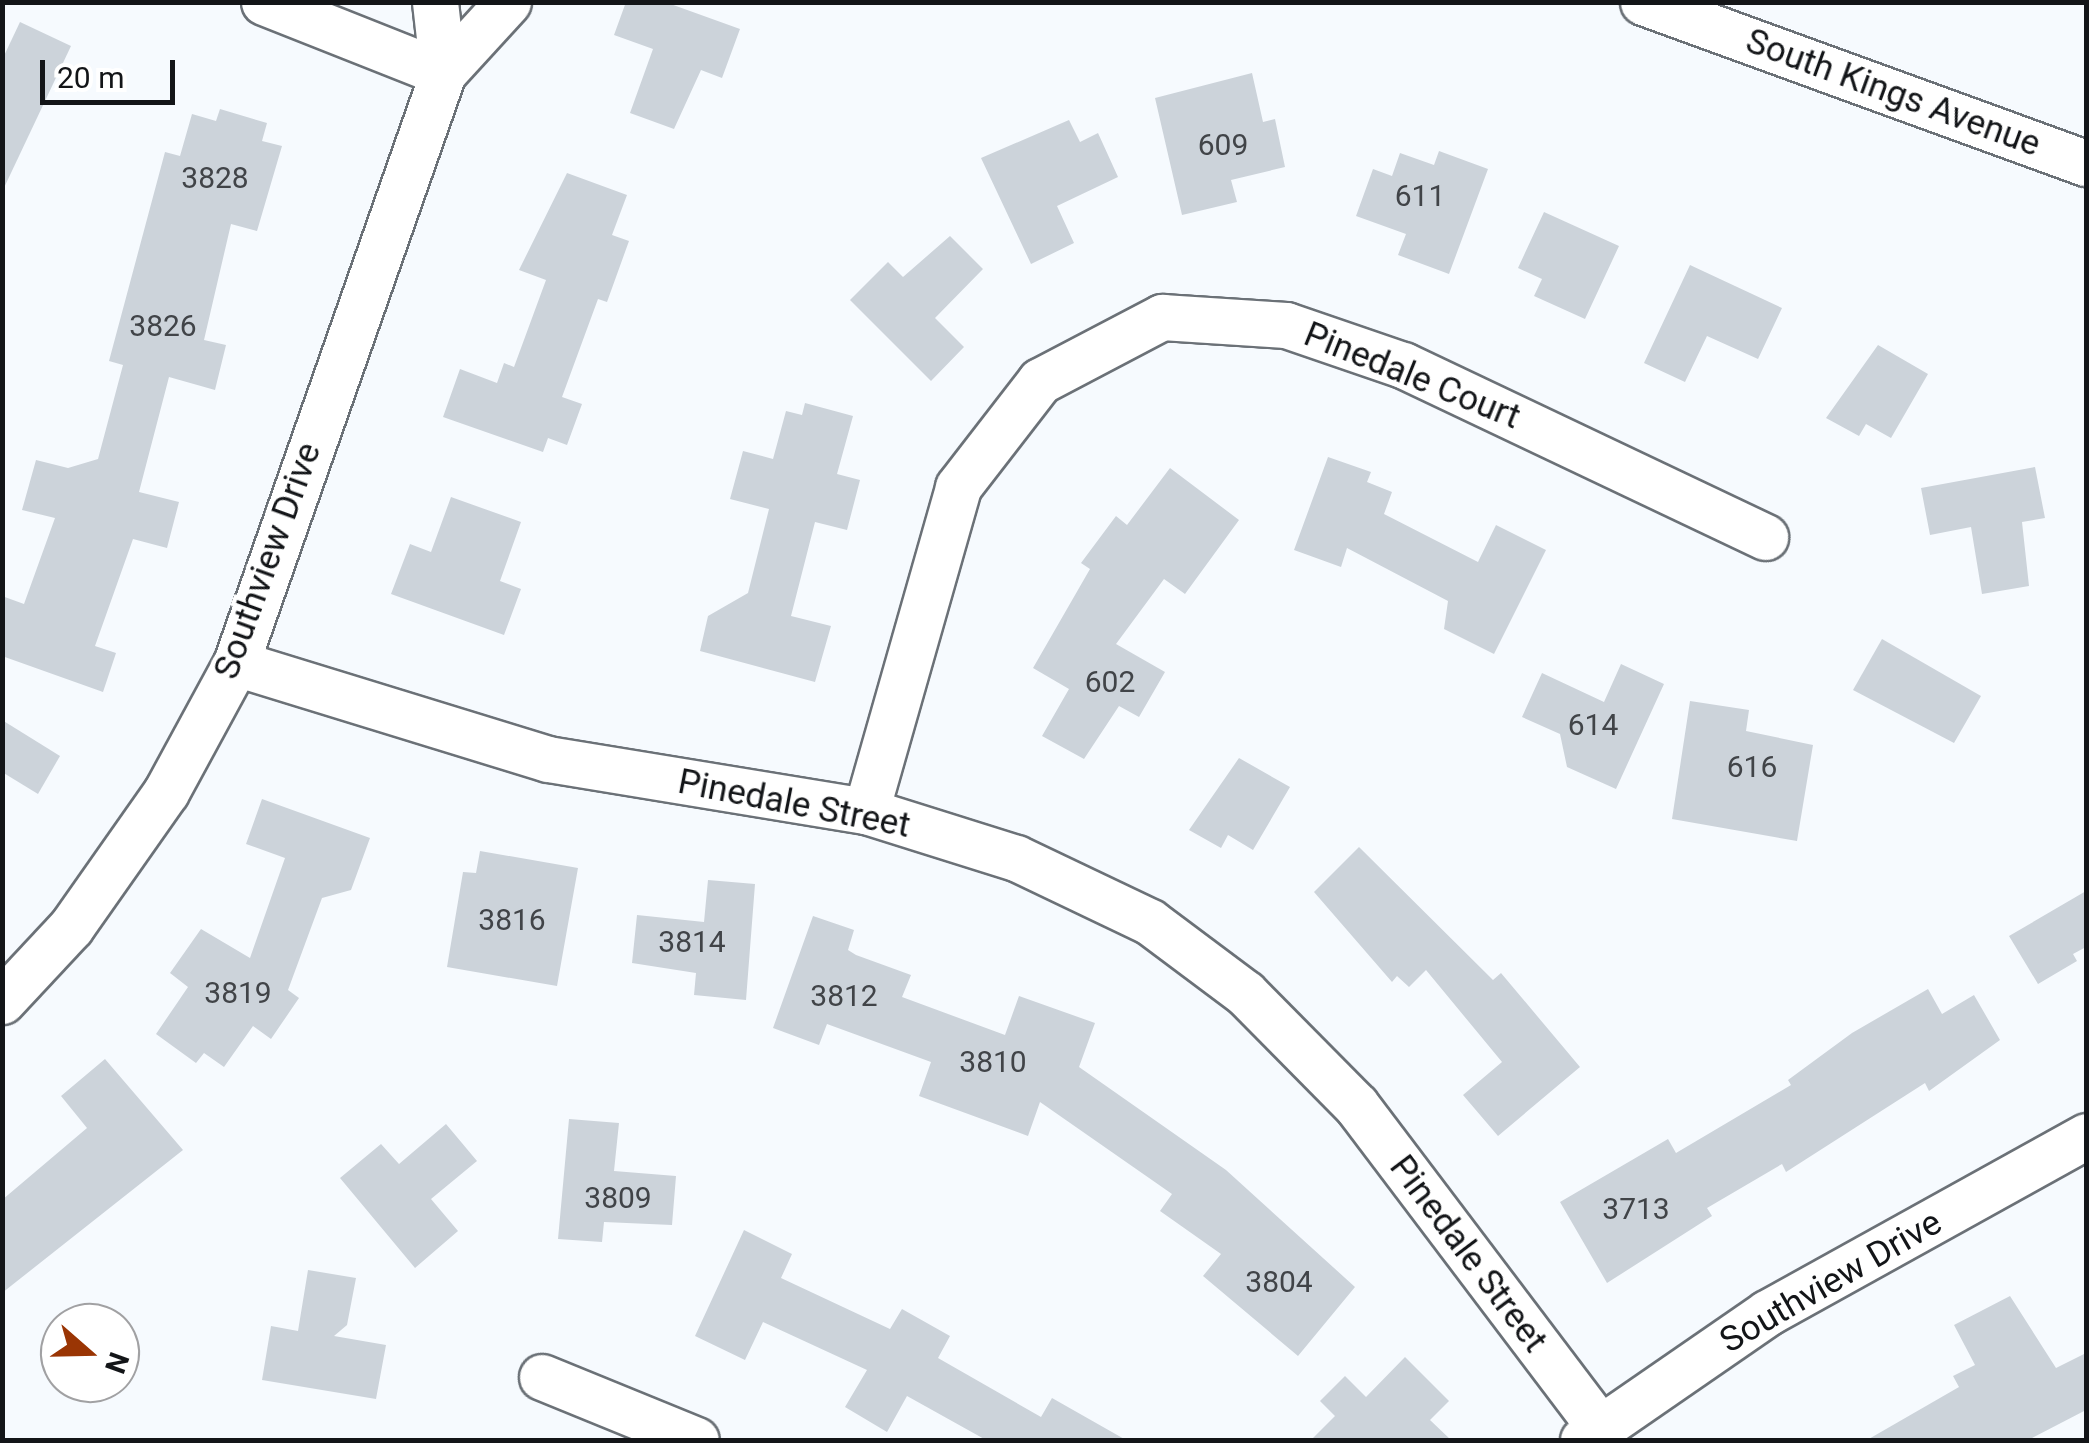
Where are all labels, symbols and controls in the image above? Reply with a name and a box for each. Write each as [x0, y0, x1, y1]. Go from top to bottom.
street label: South Kings Avenue [1740, 20, 2046, 166]
scale bar [45, 40, 180, 102]
text: 20 m [57, 60, 124, 95]
house number: 609 [1198, 127, 1248, 163]
house number: 3828 [181, 160, 249, 196]
house number: 611 [1395, 178, 1445, 214]
house number: 3826 [129, 308, 197, 344]
street label: Pinedale Court [1298, 314, 1526, 438]
street label: Southview Drive [206, 437, 330, 685]
house number: 602 [1085, 664, 1135, 700]
house number: 614 [1568, 707, 1618, 743]
house number: 616 [1727, 749, 1777, 785]
street label: Pinedale Street [674, 761, 914, 847]
house number: 3816 [478, 902, 546, 938]
house number: 3814 [658, 924, 726, 960]
house number: 3819 [204, 975, 272, 1011]
house number: 3812 [810, 978, 878, 1014]
house number: 3810 [959, 1044, 1027, 1080]
street label: Pinedale Street [1380, 1147, 1556, 1361]
house number: 3809 [584, 1180, 652, 1216]
house number: 3713 [1602, 1191, 1670, 1227]
street label: Southview Drive [1713, 1202, 1949, 1362]
house number: 3804 [1245, 1264, 1313, 1300]
north arrow [40, 1303, 140, 1403]
text: N [98, 1348, 136, 1378]

